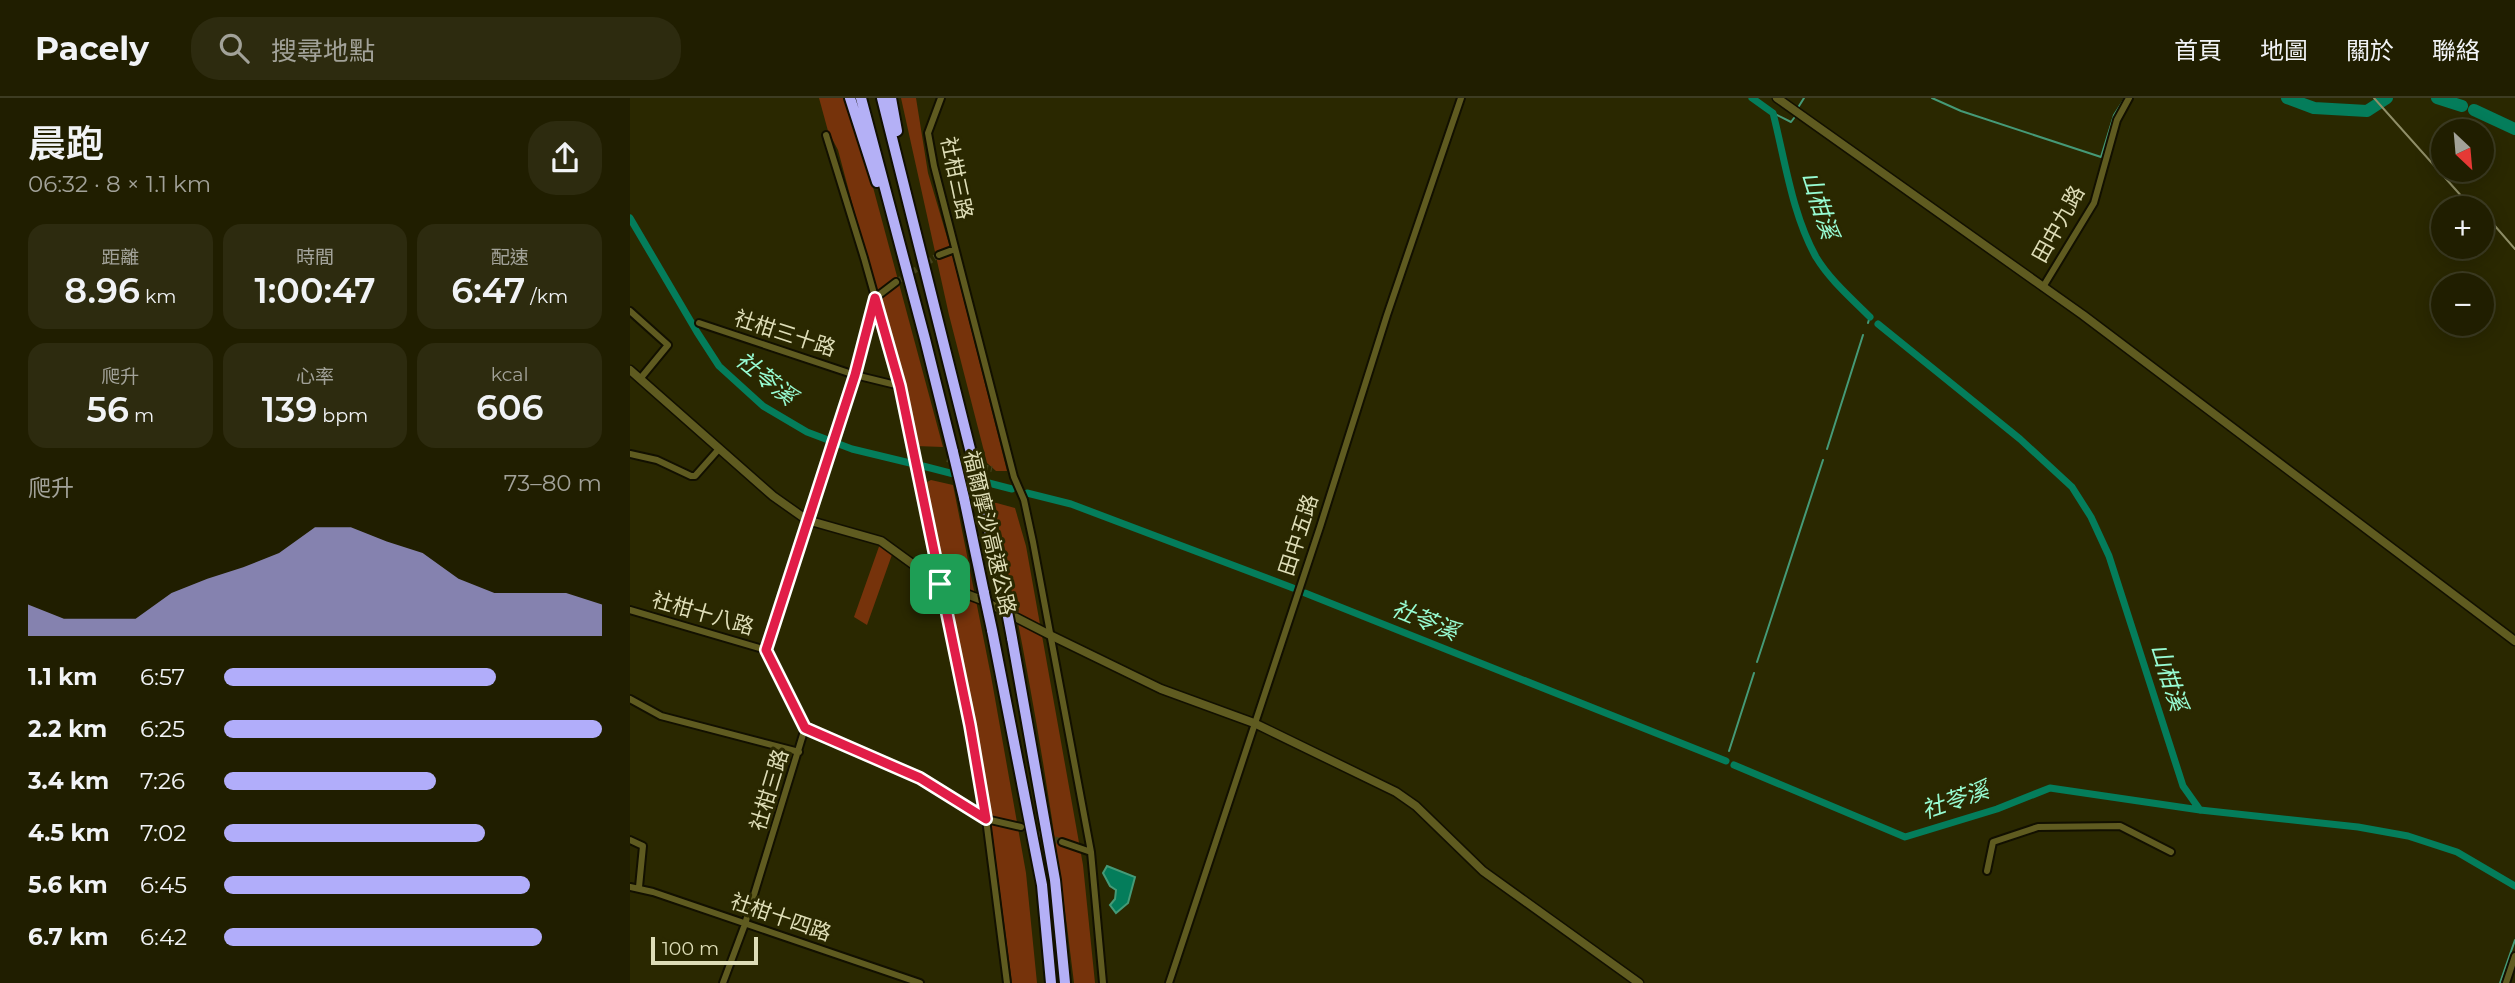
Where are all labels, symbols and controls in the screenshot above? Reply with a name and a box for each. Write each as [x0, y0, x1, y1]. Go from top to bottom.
search box [191, 17, 681, 80]
text: Pacely [35, 28, 149, 68]
icon: search [215, 29, 253, 67]
text: 搜尋地點 [271, 35, 375, 67]
text: 首頁 [2174, 36, 2222, 65]
text: 地圖 [2260, 36, 2308, 65]
text: 關於 [2346, 36, 2394, 65]
text: 聯絡 [2432, 36, 2480, 65]
north arrow [2431, 119, 2494, 182]
map controls [2431, 119, 2494, 336]
text: 晨跑 [28, 120, 104, 167]
button: share [528, 121, 602, 195]
street label: 社柑三路 [936, 134, 978, 222]
water label: 山柑溪 [1796, 168, 1845, 245]
text: 06:32 · 8 × 1.1 km [28, 170, 211, 198]
street label: 田中九路 [2027, 181, 2089, 267]
button: + [2431, 196, 2494, 259]
text: 距離 [101, 246, 139, 269]
text: 時間 [296, 246, 334, 269]
text: 配速 [491, 246, 529, 269]
text: 8.96 [64, 269, 140, 312]
text: 1:00:47 [254, 269, 376, 312]
text: 6:47 [451, 269, 525, 312]
button: − [2431, 273, 2494, 336]
text: km [140, 285, 176, 308]
text: /km [525, 285, 568, 308]
street label: 社柑三十路 [731, 305, 839, 361]
water label: 社苓溪 [730, 345, 804, 412]
text: kcal [491, 363, 529, 386]
text: 爬升 [101, 365, 139, 388]
text: 心率 [296, 365, 334, 388]
text: 606 [476, 386, 543, 429]
text: 56 [87, 388, 129, 431]
text: 139 [262, 388, 317, 431]
text: m [129, 404, 154, 427]
text: bpm [317, 404, 368, 427]
street label: 福爾摩沙高速公路 [959, 448, 1021, 618]
text: 73–80 m [504, 469, 602, 497]
text: 爬升 [28, 474, 74, 502]
street label: 田中五路 [1273, 491, 1323, 579]
pin [910, 554, 970, 614]
icon: arrive [921, 565, 959, 603]
street label: 社柑十八路 [649, 587, 757, 639]
water label: 社苓溪 [1388, 594, 1465, 647]
water label: 山柑溪 [2145, 640, 2194, 717]
text: 1.1 km [28, 663, 97, 691]
text: 6:57 [140, 663, 185, 691]
text: 2.2 km [28, 715, 107, 743]
text: 6:25 [140, 715, 185, 743]
street label: 社柑三路 [745, 746, 793, 834]
text: 3.4 km [28, 767, 109, 795]
text: 7:26 [140, 767, 185, 795]
water label: 社苓溪 [1918, 775, 1995, 824]
text: 4.5 km [28, 819, 110, 847]
text: 7:02 [140, 819, 186, 847]
text: 5.6 km [28, 871, 108, 899]
text: 6:45 [140, 871, 187, 899]
street label: 社柑十四路 [727, 888, 835, 946]
text: 6.7 km [28, 923, 108, 951]
text: 6:42 [140, 923, 187, 951]
scale bar [651, 934, 758, 966]
text: 100 m [662, 937, 719, 960]

